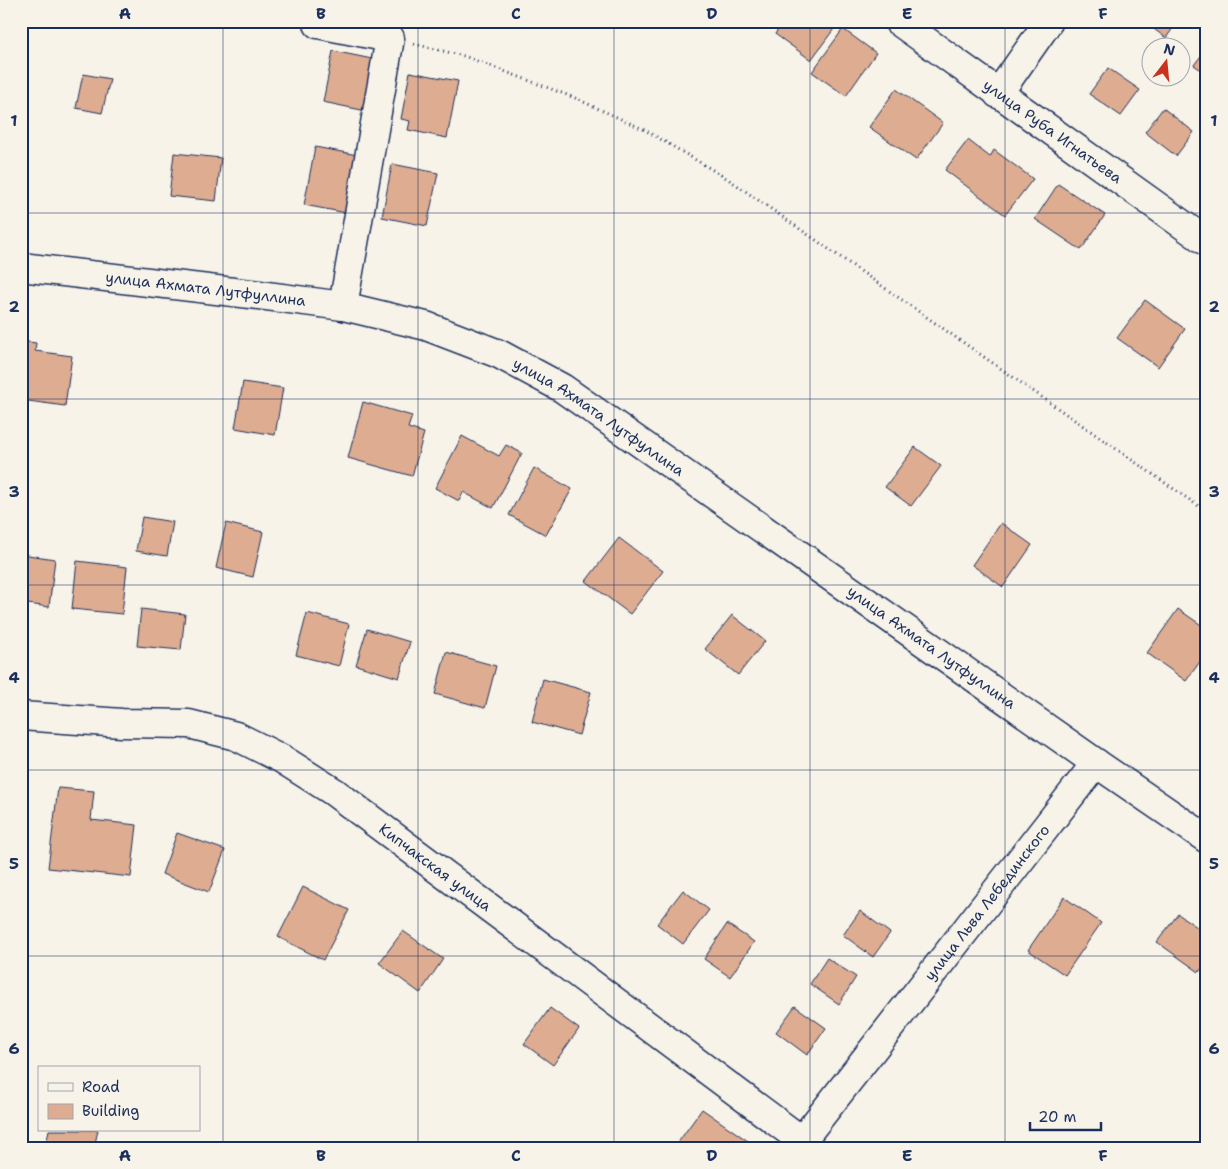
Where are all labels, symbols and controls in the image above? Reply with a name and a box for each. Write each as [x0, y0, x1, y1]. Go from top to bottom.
text: A [119, 3, 131, 24]
text: B [316, 3, 326, 24]
text: C [511, 3, 521, 24]
text: D [706, 3, 718, 24]
text: E [902, 3, 912, 24]
text: F [1098, 3, 1108, 24]
north arrow [1140, 38, 1190, 88]
text: N [1162, 39, 1177, 60]
street label: улица Руба Игнатьева [979, 75, 1127, 188]
text: 1 [10, 110, 18, 131]
text: 1 [1210, 110, 1218, 131]
street label: улица Ахмата Лутфуллина [104, 267, 308, 311]
text: 2 [8, 296, 20, 317]
text: 2 [1208, 296, 1220, 317]
street label: улица Ахмата Лутфуллина [509, 353, 689, 481]
text: 3 [8, 481, 20, 502]
text: 3 [1208, 481, 1220, 502]
street label: улица Ахмата Лутфуллина [843, 581, 1020, 714]
text: 4 [8, 667, 20, 688]
text: 4 [1208, 667, 1220, 688]
street label: Кипчакская улица [375, 819, 496, 916]
street label: улица Льва Лебединского [920, 820, 1054, 985]
text: 5 [9, 853, 19, 874]
text: 5 [1209, 853, 1219, 874]
text: 6 [8, 1038, 20, 1059]
text: 6 [1208, 1038, 1220, 1059]
legend [38, 1066, 200, 1132]
text: Road [82, 1077, 120, 1097]
scale bar [1030, 1099, 1102, 1131]
text: Building [82, 1101, 139, 1121]
text: 20 m [1038, 1107, 1077, 1127]
text: A [119, 1145, 131, 1166]
text: B [316, 1145, 326, 1166]
text: C [511, 1145, 521, 1166]
text: D [706, 1145, 718, 1166]
text: E [902, 1145, 912, 1166]
text: F [1098, 1145, 1108, 1166]

